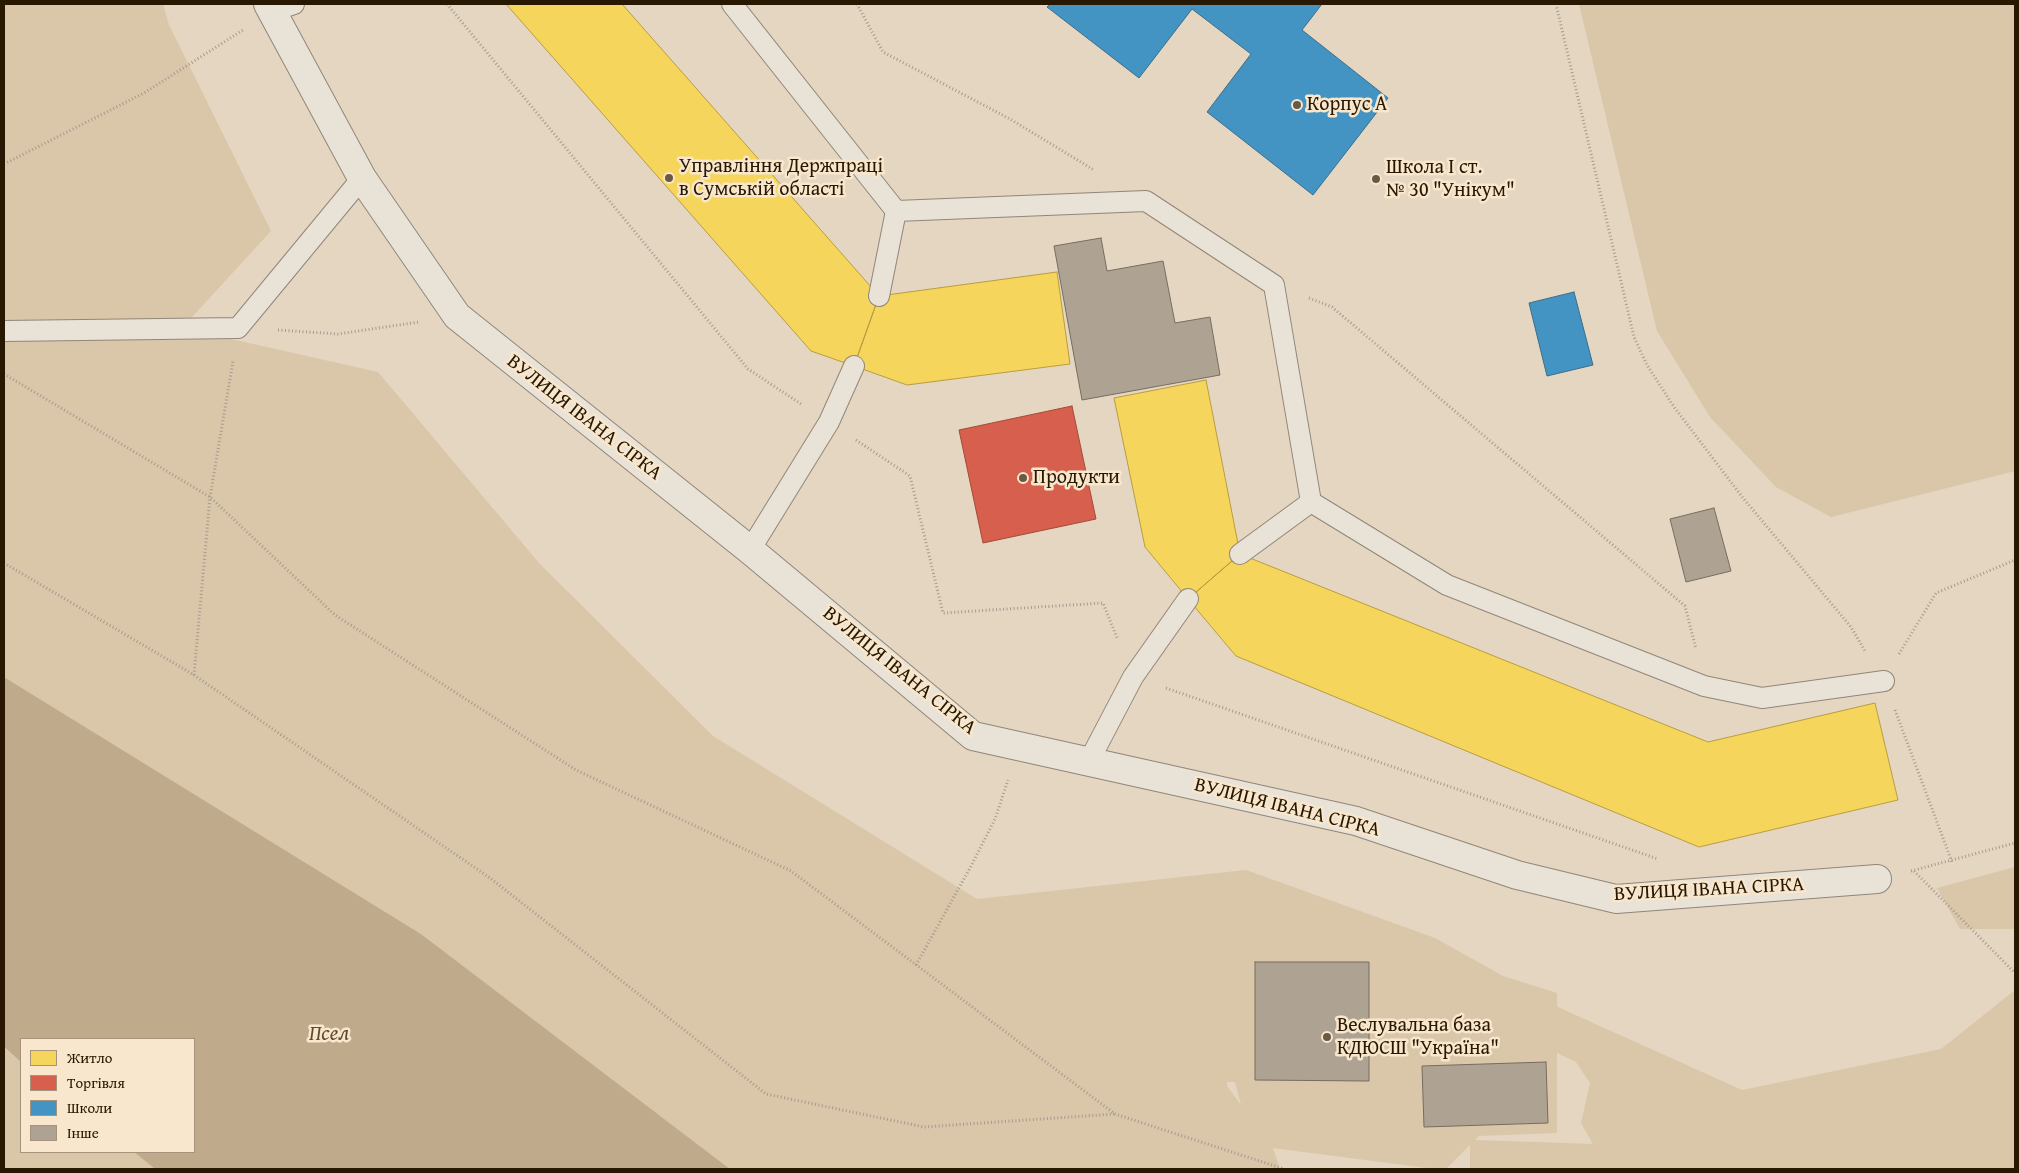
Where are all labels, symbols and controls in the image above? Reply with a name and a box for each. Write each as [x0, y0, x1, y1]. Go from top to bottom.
place label: Корпус А [1307, 93, 1387, 117]
marker: Корпус А [1291, 99, 1303, 111]
place label: Управління Держпраці в Сумській області [679, 155, 883, 202]
place label: Школа І ст. № 30 "Унікум" [1386, 156, 1515, 203]
marker: Управління Держпраці в Сумській області [663, 172, 675, 184]
marker: Школа І ст. № 30 "Унікум" [1370, 173, 1382, 185]
street label: ВУЛИЦЯ ІВАНА СІРКА [502, 350, 666, 486]
place label: Продукти [1033, 466, 1120, 490]
marker: Продукти [1017, 472, 1029, 484]
street label: ВУЛИЦЯ ІВАНА СІРКА [817, 602, 981, 740]
street label: ВУЛИЦЯ ІВАНА СІРКА [1192, 773, 1382, 843]
street label: ВУЛИЦЯ ІВАНА СІРКА [1613, 873, 1805, 907]
place label: Веслувальна база КДЮСШ "Україна" [1337, 1014, 1499, 1061]
water label: Псел [309, 1022, 349, 1048]
marker: Веслувальна база КДЮСШ "Україна" [1321, 1031, 1333, 1043]
legend [20, 1038, 195, 1153]
text: Житло [67, 1047, 112, 1068]
text: Торгівля [67, 1072, 125, 1093]
text: Школи [67, 1097, 112, 1118]
text: Інше [67, 1122, 99, 1143]

